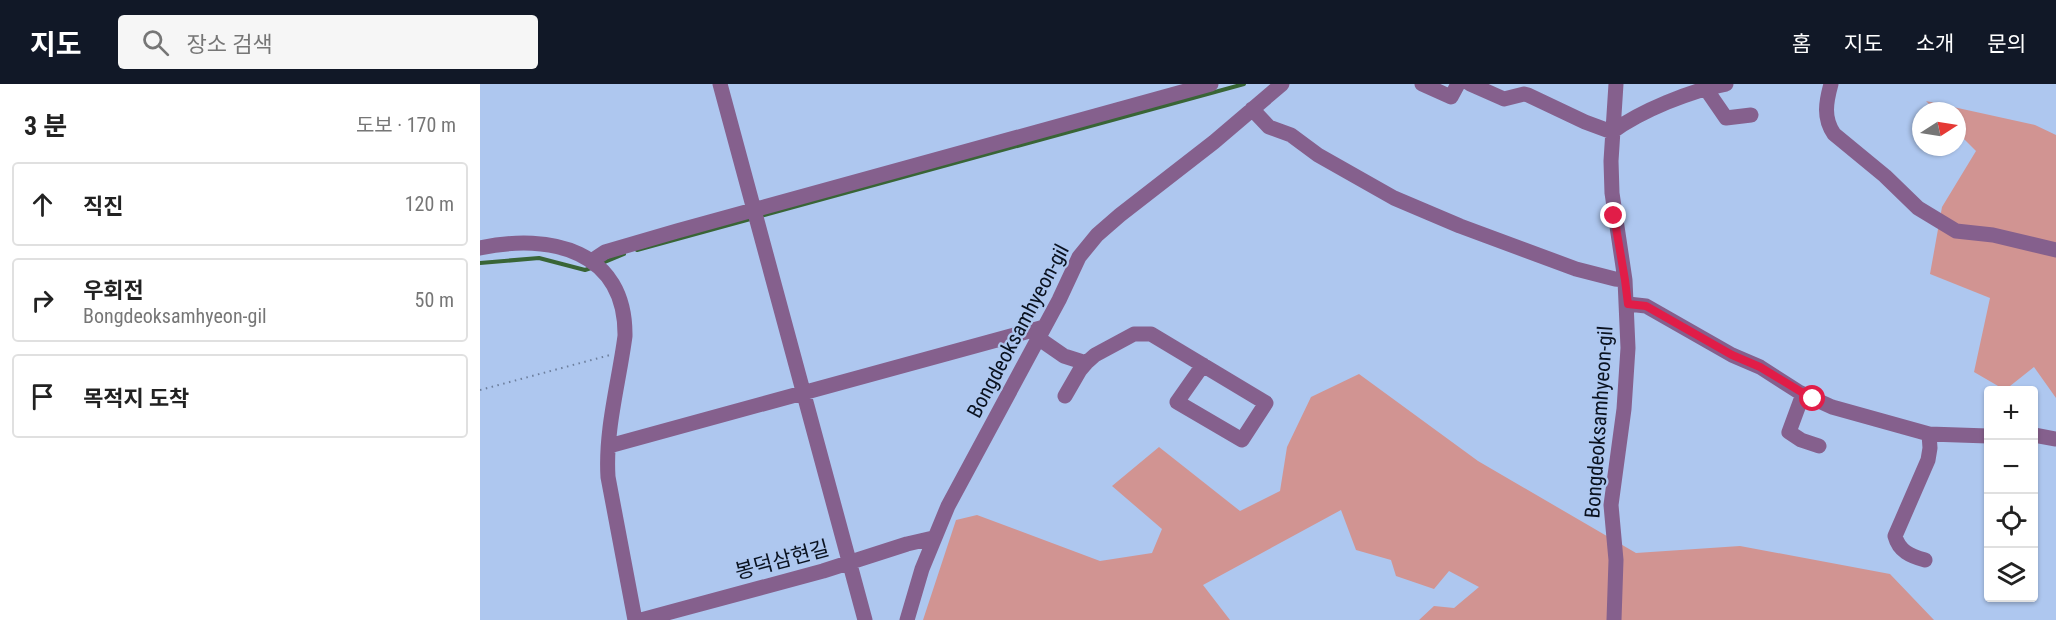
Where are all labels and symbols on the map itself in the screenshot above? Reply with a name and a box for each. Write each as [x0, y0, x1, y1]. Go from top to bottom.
north arrow [1912, 102, 1966, 156]
route end [1600, 202, 1626, 228]
street label: Bongdeoksamhyeon-gil [962, 240, 1074, 422]
street label: Bongdeoksamhyeon-gil [1580, 325, 1618, 519]
route start [1799, 385, 1825, 411]
street label: 봉덕삼현길 [732, 536, 832, 584]

